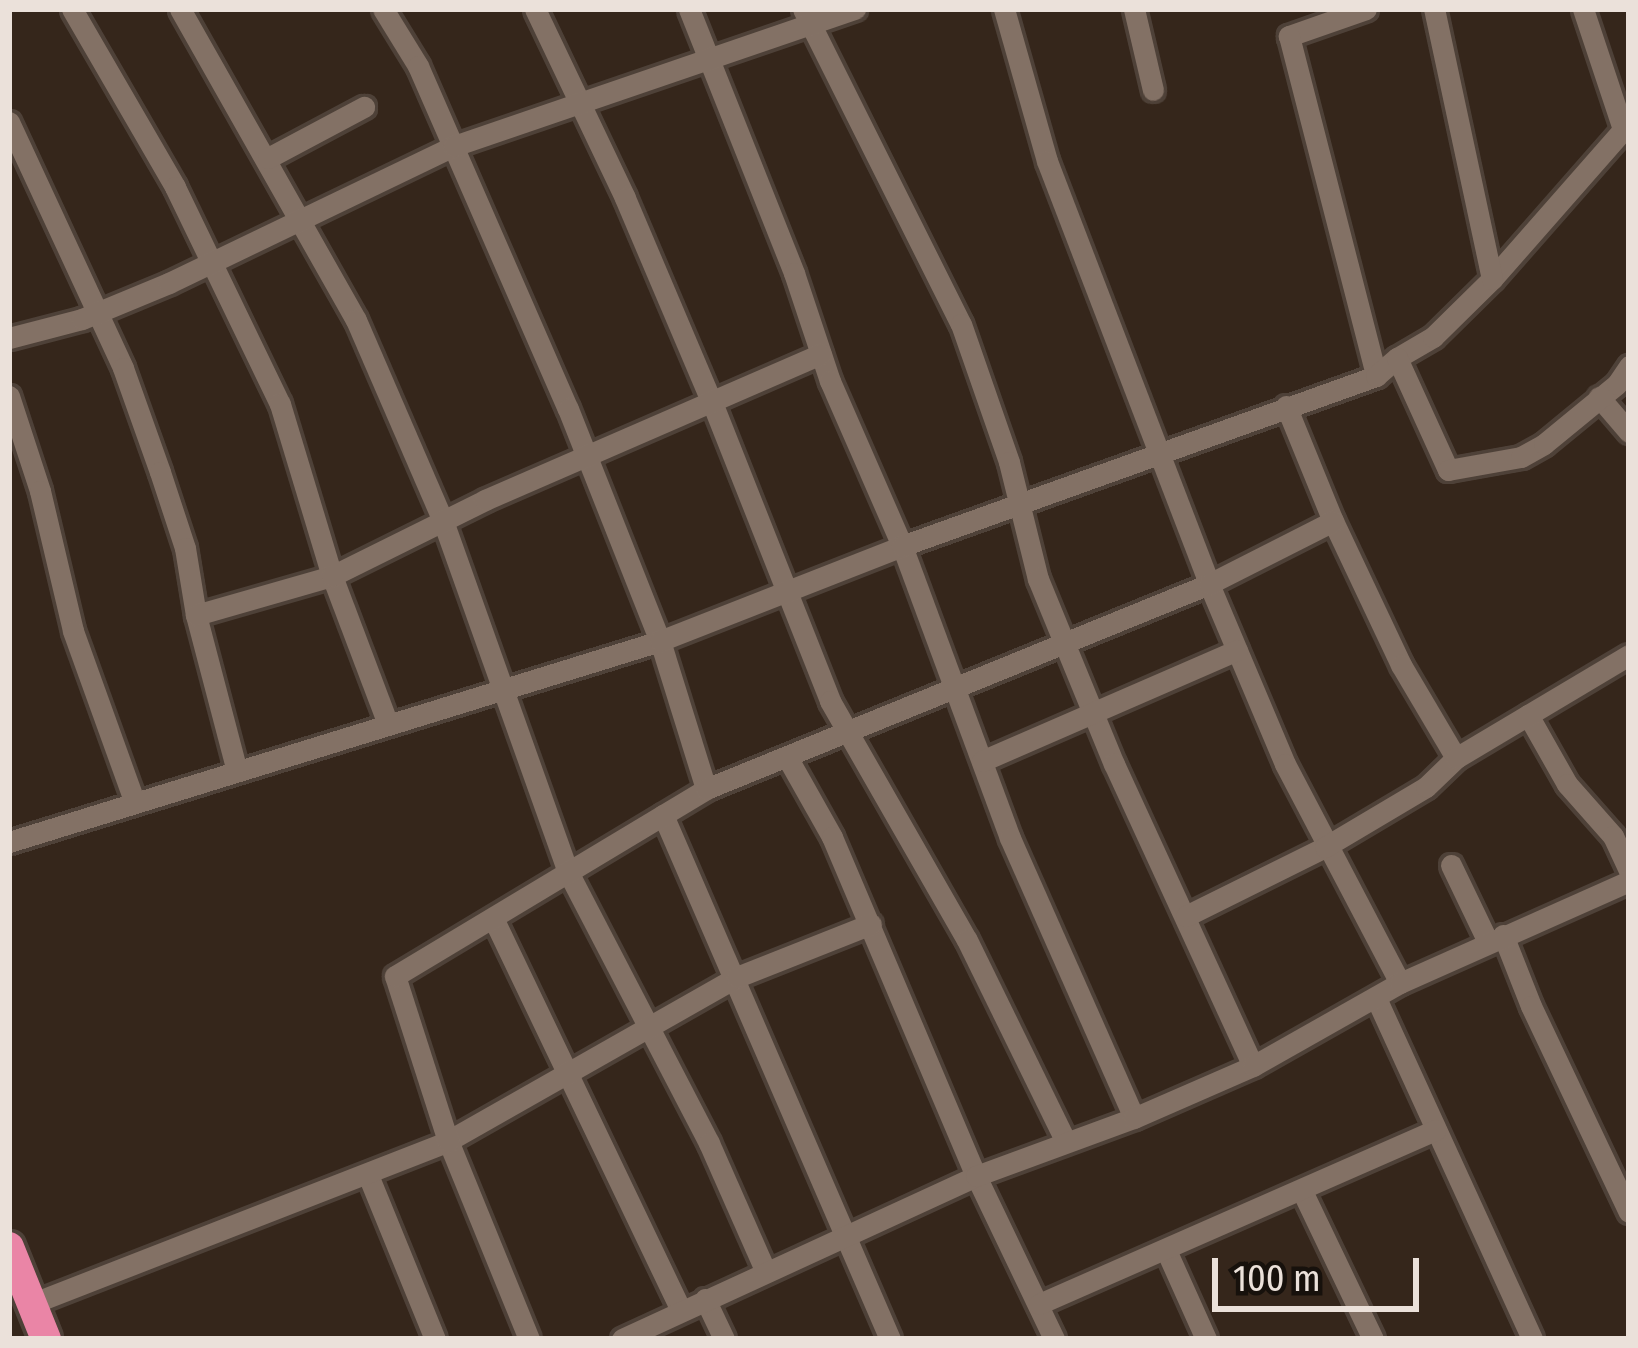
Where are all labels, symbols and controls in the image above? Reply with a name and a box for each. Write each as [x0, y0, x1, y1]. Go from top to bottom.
scale bar [1218, 1234, 1425, 1308]
text: 100 m [1233, 1257, 1321, 1301]

